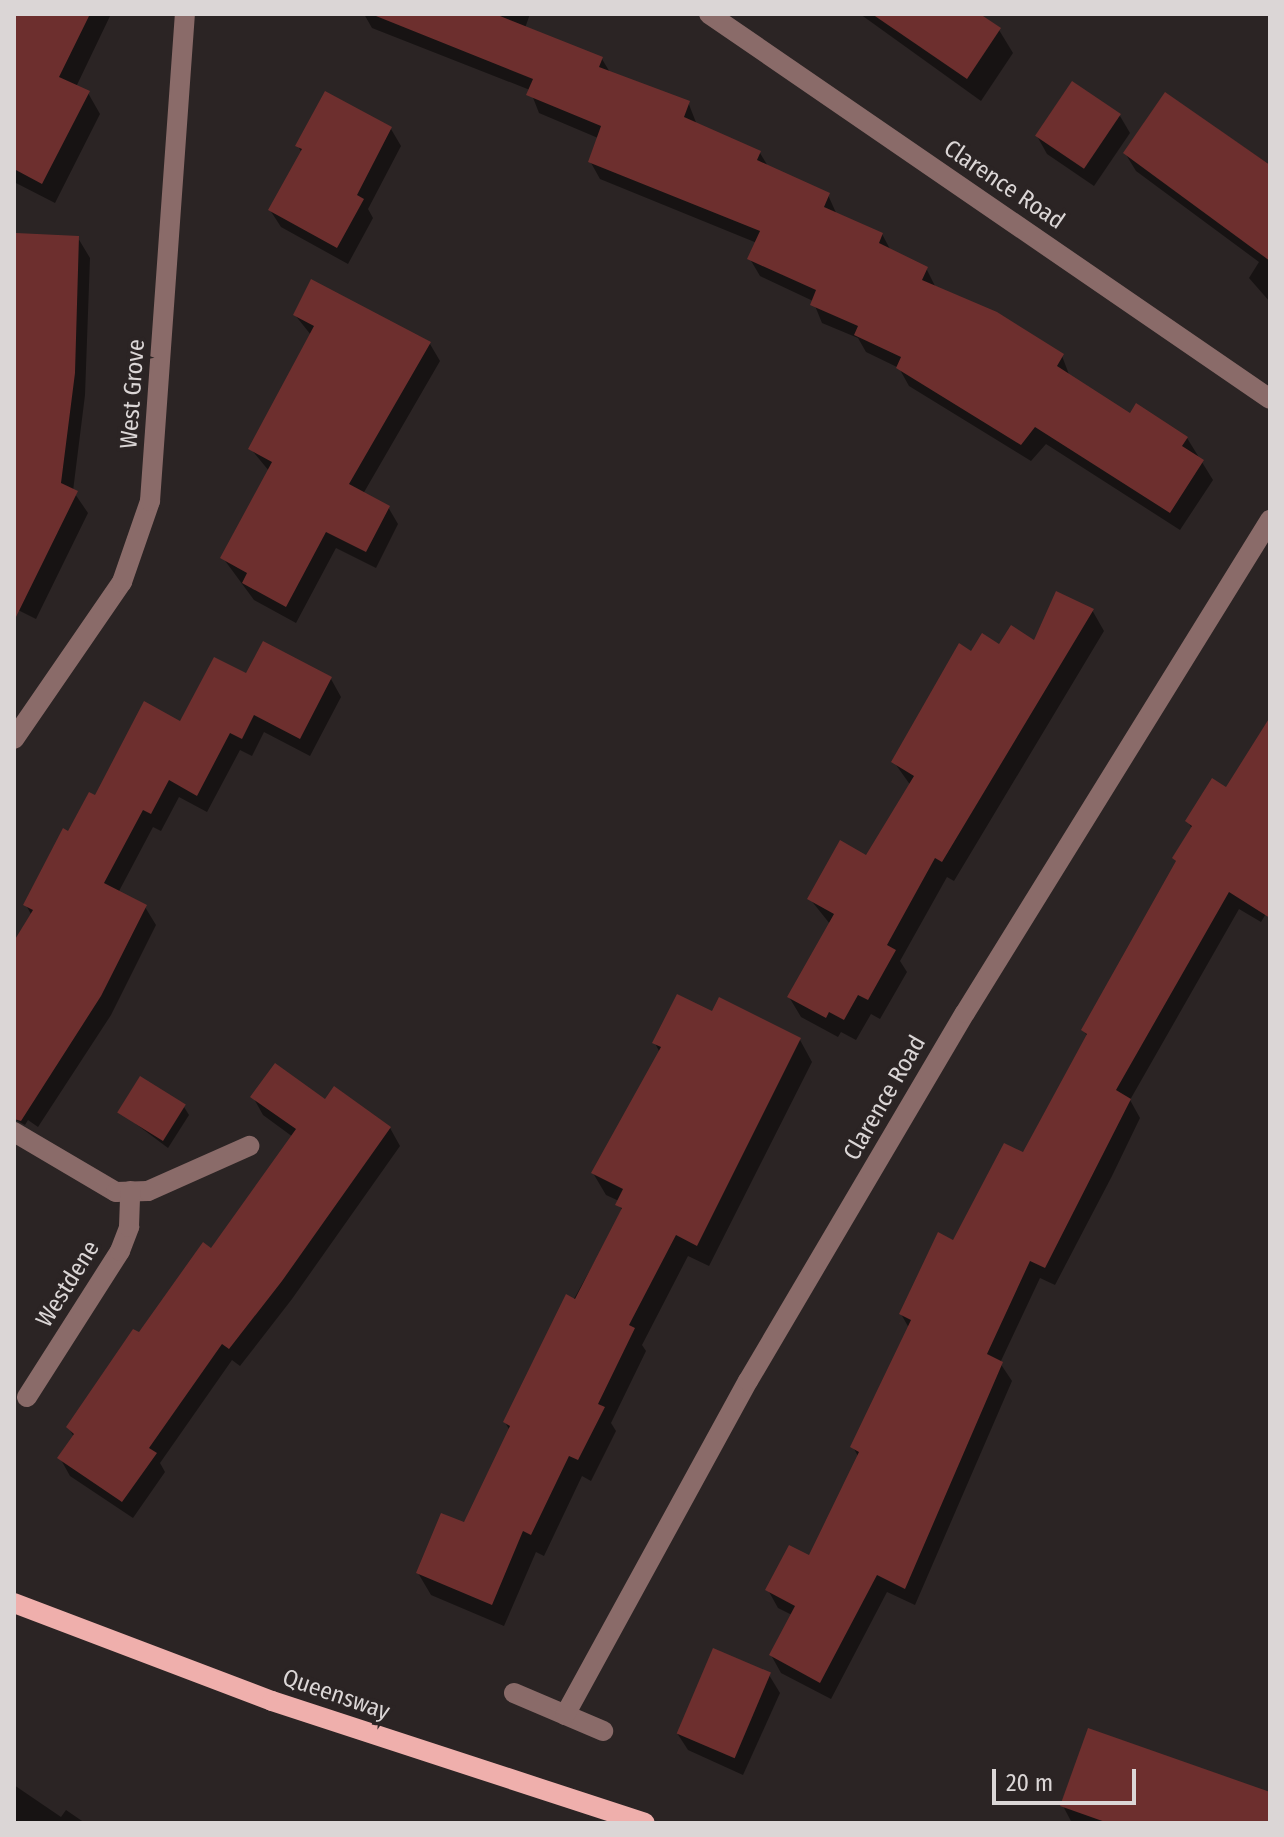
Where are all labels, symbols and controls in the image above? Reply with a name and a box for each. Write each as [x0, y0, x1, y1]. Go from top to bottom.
street label: Clarence Road [938, 134, 1070, 236]
street label: West Grove [115, 338, 151, 450]
street label: Clarence Road [838, 1031, 932, 1165]
street label: Westdene [30, 1235, 106, 1333]
street label: Queensway [279, 1663, 393, 1727]
scale bar [996, 1753, 1140, 1803]
text: 20 m [1006, 1769, 1053, 1797]

